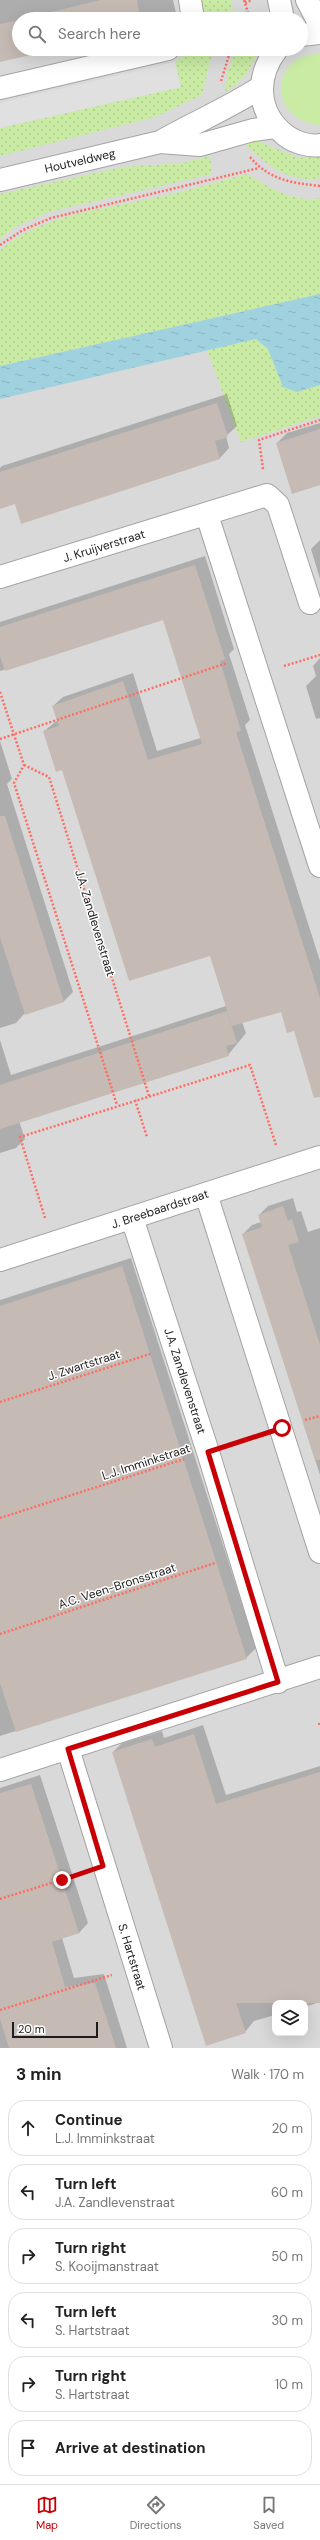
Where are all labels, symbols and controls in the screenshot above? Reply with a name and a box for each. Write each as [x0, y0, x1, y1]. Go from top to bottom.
search box [12, 12, 308, 56]
icon: search [26, 23, 48, 45]
text: Search here [58, 24, 141, 44]
street label: Houtveldweg [43, 145, 117, 177]
street label: J. Kruijverstraat [61, 526, 147, 566]
street label: J.A. Zandlevenstraat [71, 868, 119, 979]
street label: J. Breebaardstraat [109, 1186, 211, 1232]
street label: J.A. Zandlevenstraat [160, 1326, 210, 1436]
street label: J. Zwartstraat [46, 1346, 122, 1384]
route start [273, 1419, 291, 1437]
street label: L.J. Imminkstraat [100, 1440, 193, 1484]
street label: A.C. Veen-Bronsstraat [56, 1559, 178, 1613]
route end [53, 1871, 71, 1889]
street label: S. Hartstraat [114, 1922, 150, 1993]
map controls [272, 2000, 308, 2036]
button: layers [272, 2000, 308, 2036]
scale bar [12, 2020, 98, 2039]
text: 20 m [18, 2022, 44, 2036]
text: 3 min [16, 2063, 61, 2085]
text: Walk · 170 m [231, 2066, 304, 2083]
text: Continue [55, 2110, 123, 2130]
icon: ahead [17, 2117, 39, 2139]
text: 20 m [272, 2120, 303, 2137]
text: L.J. Imminkstraat [55, 2130, 155, 2147]
text: Turn left [55, 2174, 116, 2194]
icon: left [17, 2181, 39, 2203]
text: 60 m [271, 2184, 303, 2201]
text: J.A. Zandlevenstraat [55, 2194, 175, 2211]
text: Turn right [55, 2238, 126, 2258]
icon: right [17, 2245, 39, 2267]
text: 50 m [271, 2248, 303, 2265]
text: S. Kooijmanstraat [55, 2258, 159, 2275]
text: Turn left [55, 2302, 116, 2322]
icon: left [17, 2309, 39, 2331]
text: 30 m [271, 2312, 303, 2329]
text: S. Hartstraat [55, 2322, 130, 2339]
text: Turn right [55, 2366, 126, 2386]
icon: right [17, 2373, 39, 2395]
text: 10 m [275, 2376, 303, 2393]
text: S. Hartstraat [55, 2386, 130, 2403]
icon: arrive [17, 2437, 39, 2459]
text: Arrive at destination [55, 2438, 206, 2458]
tab: Map [36, 2494, 58, 2532]
tab: Directions [130, 2494, 182, 2532]
tab: Saved [253, 2494, 284, 2532]

